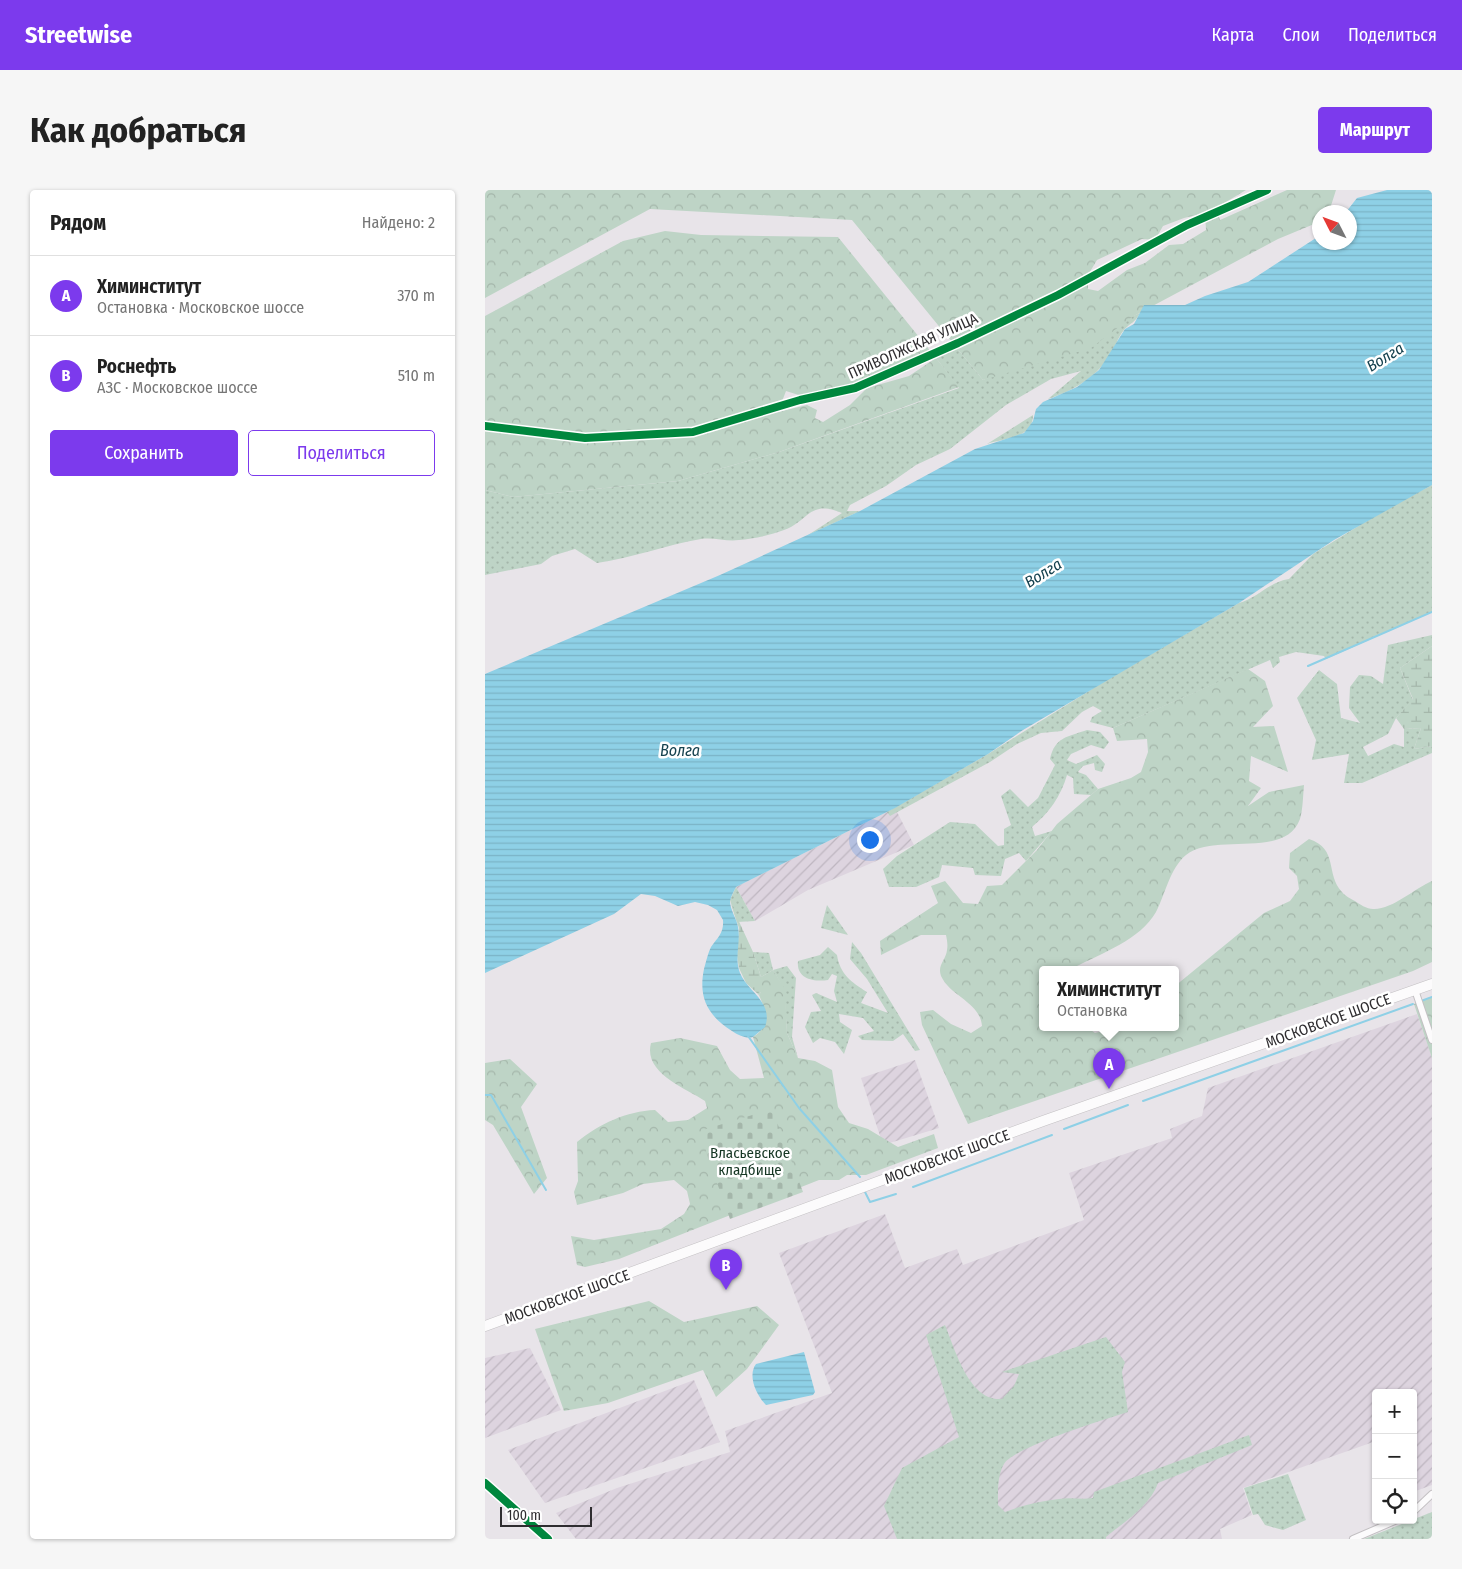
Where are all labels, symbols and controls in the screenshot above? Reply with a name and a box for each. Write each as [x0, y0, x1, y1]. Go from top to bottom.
text: Streetwise [25, 21, 132, 49]
text: Карта [1211, 24, 1254, 46]
text: Слои [1282, 24, 1320, 46]
text: Поделиться [1348, 24, 1437, 46]
button: Маршрут [1318, 107, 1432, 153]
text: Как добраться [30, 109, 247, 151]
north arrow [1312, 205, 1357, 250]
text: Рядом [50, 210, 106, 236]
text: Найдено: 2 [362, 213, 435, 232]
text: Химинститут [97, 275, 201, 298]
text: A [62, 286, 70, 305]
text: 370 m [397, 286, 435, 305]
text: Остановка · Московское шоссе [97, 298, 304, 317]
street label: ПРИВОЛЖСКАЯ УЛИЦА [845, 309, 981, 383]
water label: Волга [1363, 338, 1407, 376]
text: Роснефть [97, 355, 176, 378]
text: B [62, 366, 70, 385]
text: 510 m [398, 366, 435, 385]
text: АЗС · Московское шоссе [97, 378, 258, 397]
button: Сохранить [50, 430, 238, 476]
button: Поделиться [248, 430, 435, 476]
water label: Волга [1021, 554, 1065, 592]
water label: Волга [660, 741, 700, 760]
your location [857, 827, 883, 853]
popup [1039, 966, 1179, 1031]
text: Химинститут [1057, 978, 1161, 1001]
street label: МОСКОВСКОЕ ШОССЕ [1263, 990, 1393, 1052]
text: Остановка [1057, 1001, 1128, 1020]
pin: A [1093, 1048, 1125, 1089]
street label: МОСКОВСКОЕ ШОССЕ [882, 1126, 1012, 1188]
park label: Власьевское кладбище [710, 1144, 790, 1179]
pin: B [710, 1249, 742, 1290]
street label: МОСКОВСКОЕ ШОССЕ [502, 1266, 632, 1328]
map controls [1372, 1389, 1417, 1524]
button: + [1372, 1389, 1417, 1434]
button: − [1372, 1434, 1417, 1479]
button: locate [1372, 1479, 1417, 1524]
scale bar [500, 1504, 593, 1527]
text: 100 m [507, 1507, 541, 1524]

